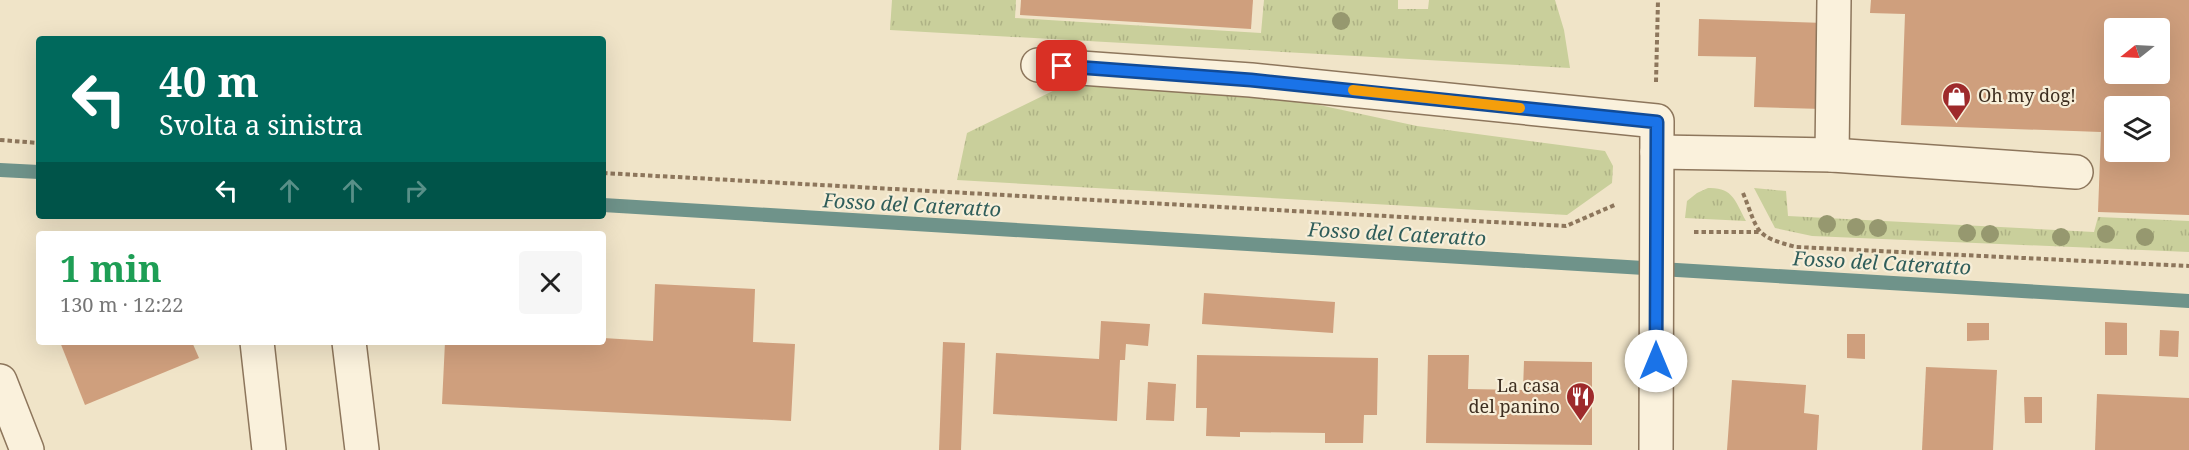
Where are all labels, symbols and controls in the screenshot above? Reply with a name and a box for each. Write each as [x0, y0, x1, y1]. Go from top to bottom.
north arrow [2104, 18, 2170, 84]
map controls [2104, 18, 2170, 162]
pin [1036, 40, 1087, 91]
icon: arrive [1045, 49, 1078, 82]
text: 40 m [159, 52, 259, 109]
icon: left [60, 60, 138, 138]
shop icon: Oh my dog! [1941, 80, 1973, 122]
place label: Oh my dog! [1978, 83, 2076, 107]
button: layers [2104, 96, 2170, 162]
text: Svolta a sinistra [159, 106, 363, 143]
icon: left [210, 174, 243, 207]
icon: ahead [273, 174, 306, 207]
icon: ahead [336, 174, 369, 207]
icon: right [399, 174, 432, 207]
water label: Fosso del Cateratto [821, 186, 1002, 223]
water label: Fosso del Cateratto [1306, 215, 1487, 252]
text: 1 min [60, 244, 162, 293]
water label: Fosso del Cateratto [1791, 244, 1972, 281]
button: close [519, 251, 582, 314]
text: 130 m · 12:22 [60, 291, 183, 318]
position arrow [1624, 329, 1688, 393]
place label: La casa del panino [1469, 373, 1560, 418]
restaurant icon: La casa del panino [1565, 380, 1597, 422]

